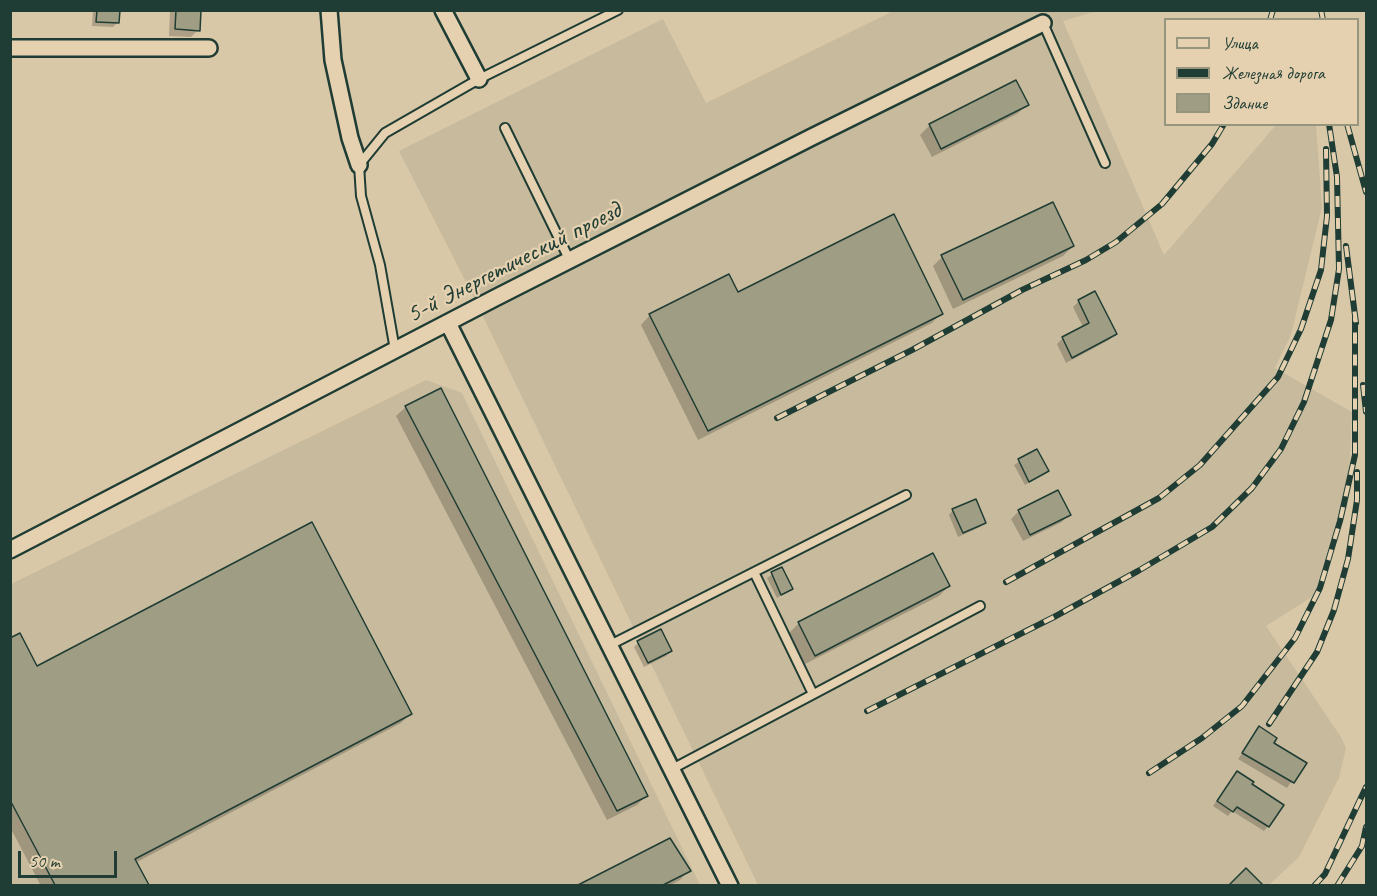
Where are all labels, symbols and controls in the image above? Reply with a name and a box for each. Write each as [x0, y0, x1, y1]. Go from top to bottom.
legend [1164, 18, 1359, 126]
text: Улица [1222, 32, 1258, 54]
text: Железная дорога [1222, 62, 1325, 84]
text: Здание [1222, 92, 1267, 114]
street label: 5-й Энергетический проезд [402, 195, 626, 331]
scale bar [21, 839, 120, 877]
text: 50 m [29, 850, 60, 872]

